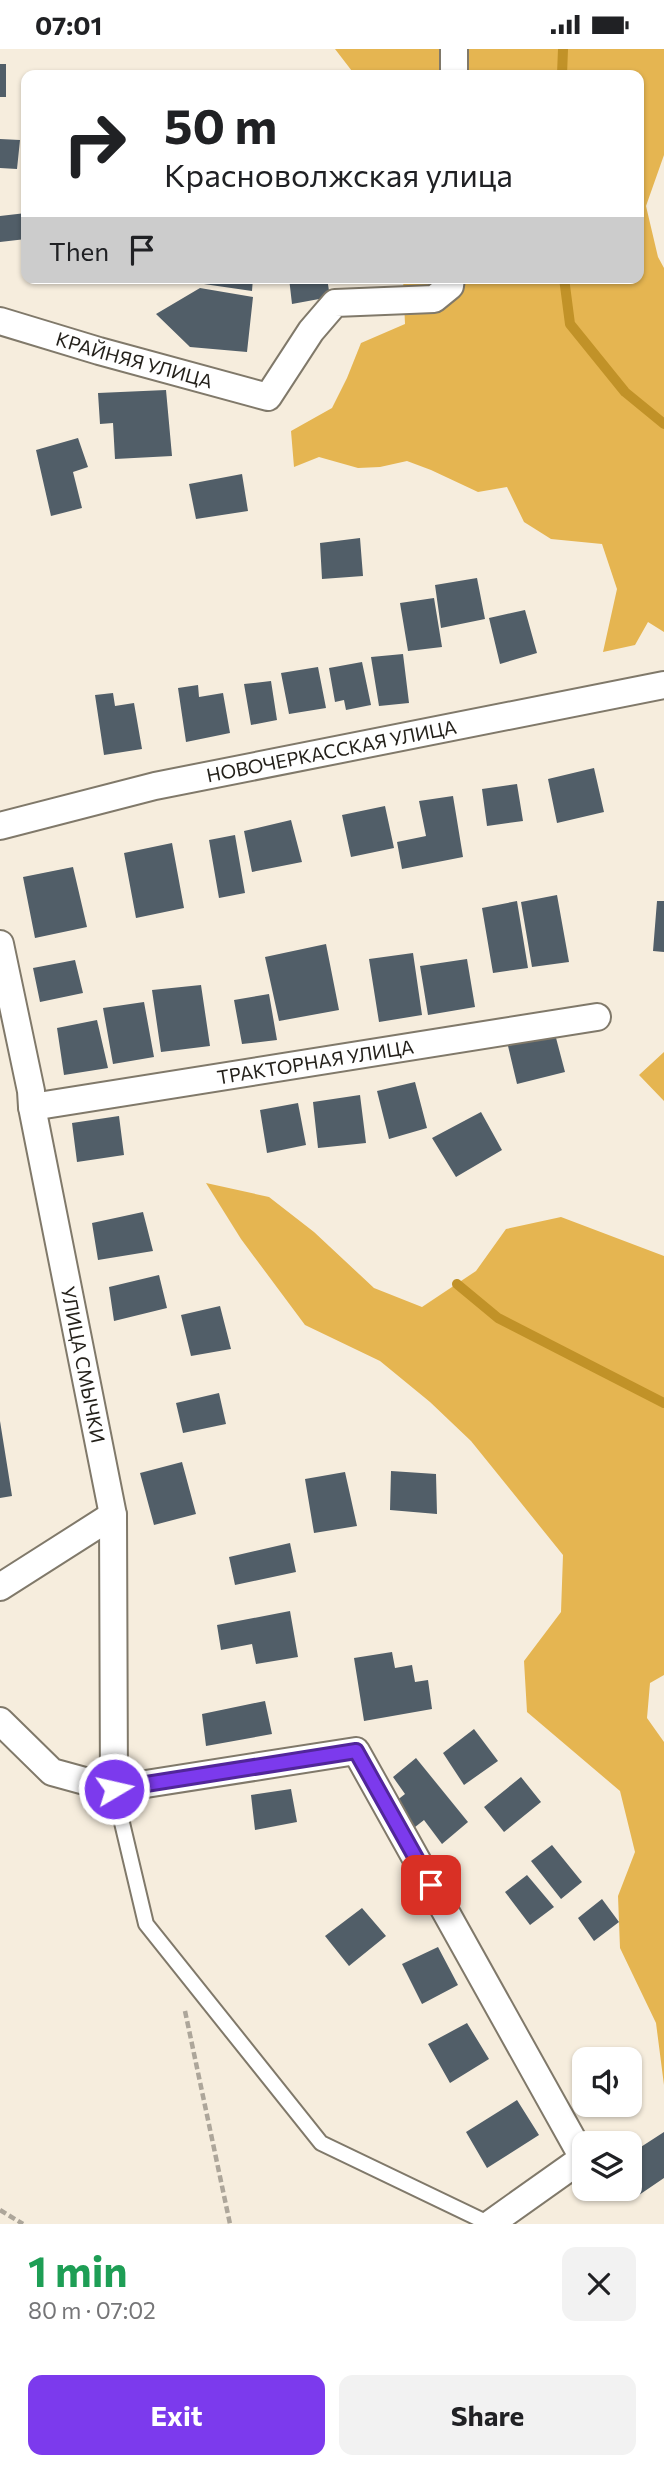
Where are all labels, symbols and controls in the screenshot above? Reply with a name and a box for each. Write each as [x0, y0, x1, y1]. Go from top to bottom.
text: 07:01 [35, 9, 102, 40]
text: 50 m [164, 94, 277, 154]
icon: right [49, 98, 140, 189]
text: Красноволжская улица [164, 154, 513, 194]
icon: arrive [123, 231, 161, 269]
text: Then [49, 235, 109, 266]
street label: КРАЙНЯЯ УЛИЦА [53, 327, 215, 392]
street label: НОВОЧЕРКАССКАЯ УЛИЦА [204, 714, 458, 787]
street label: ТРАКТОРНАЯ УЛИЦА [215, 1034, 415, 1088]
street label: УЛИЦА СМЫЧКИ [57, 1284, 110, 1445]
position arrow [77, 1752, 151, 1826]
pin [401, 1855, 461, 1915]
icon: arrive [412, 1866, 450, 1904]
map controls [572, 2047, 642, 2201]
button: sound [572, 2047, 642, 2117]
button: layers [572, 2131, 642, 2201]
text: 1 min [28, 2244, 128, 2296]
button: close [562, 2247, 636, 2321]
text: 80 m · 07:02 [28, 2296, 156, 2324]
button: Exit [28, 2375, 325, 2455]
button: Share [339, 2375, 636, 2455]

